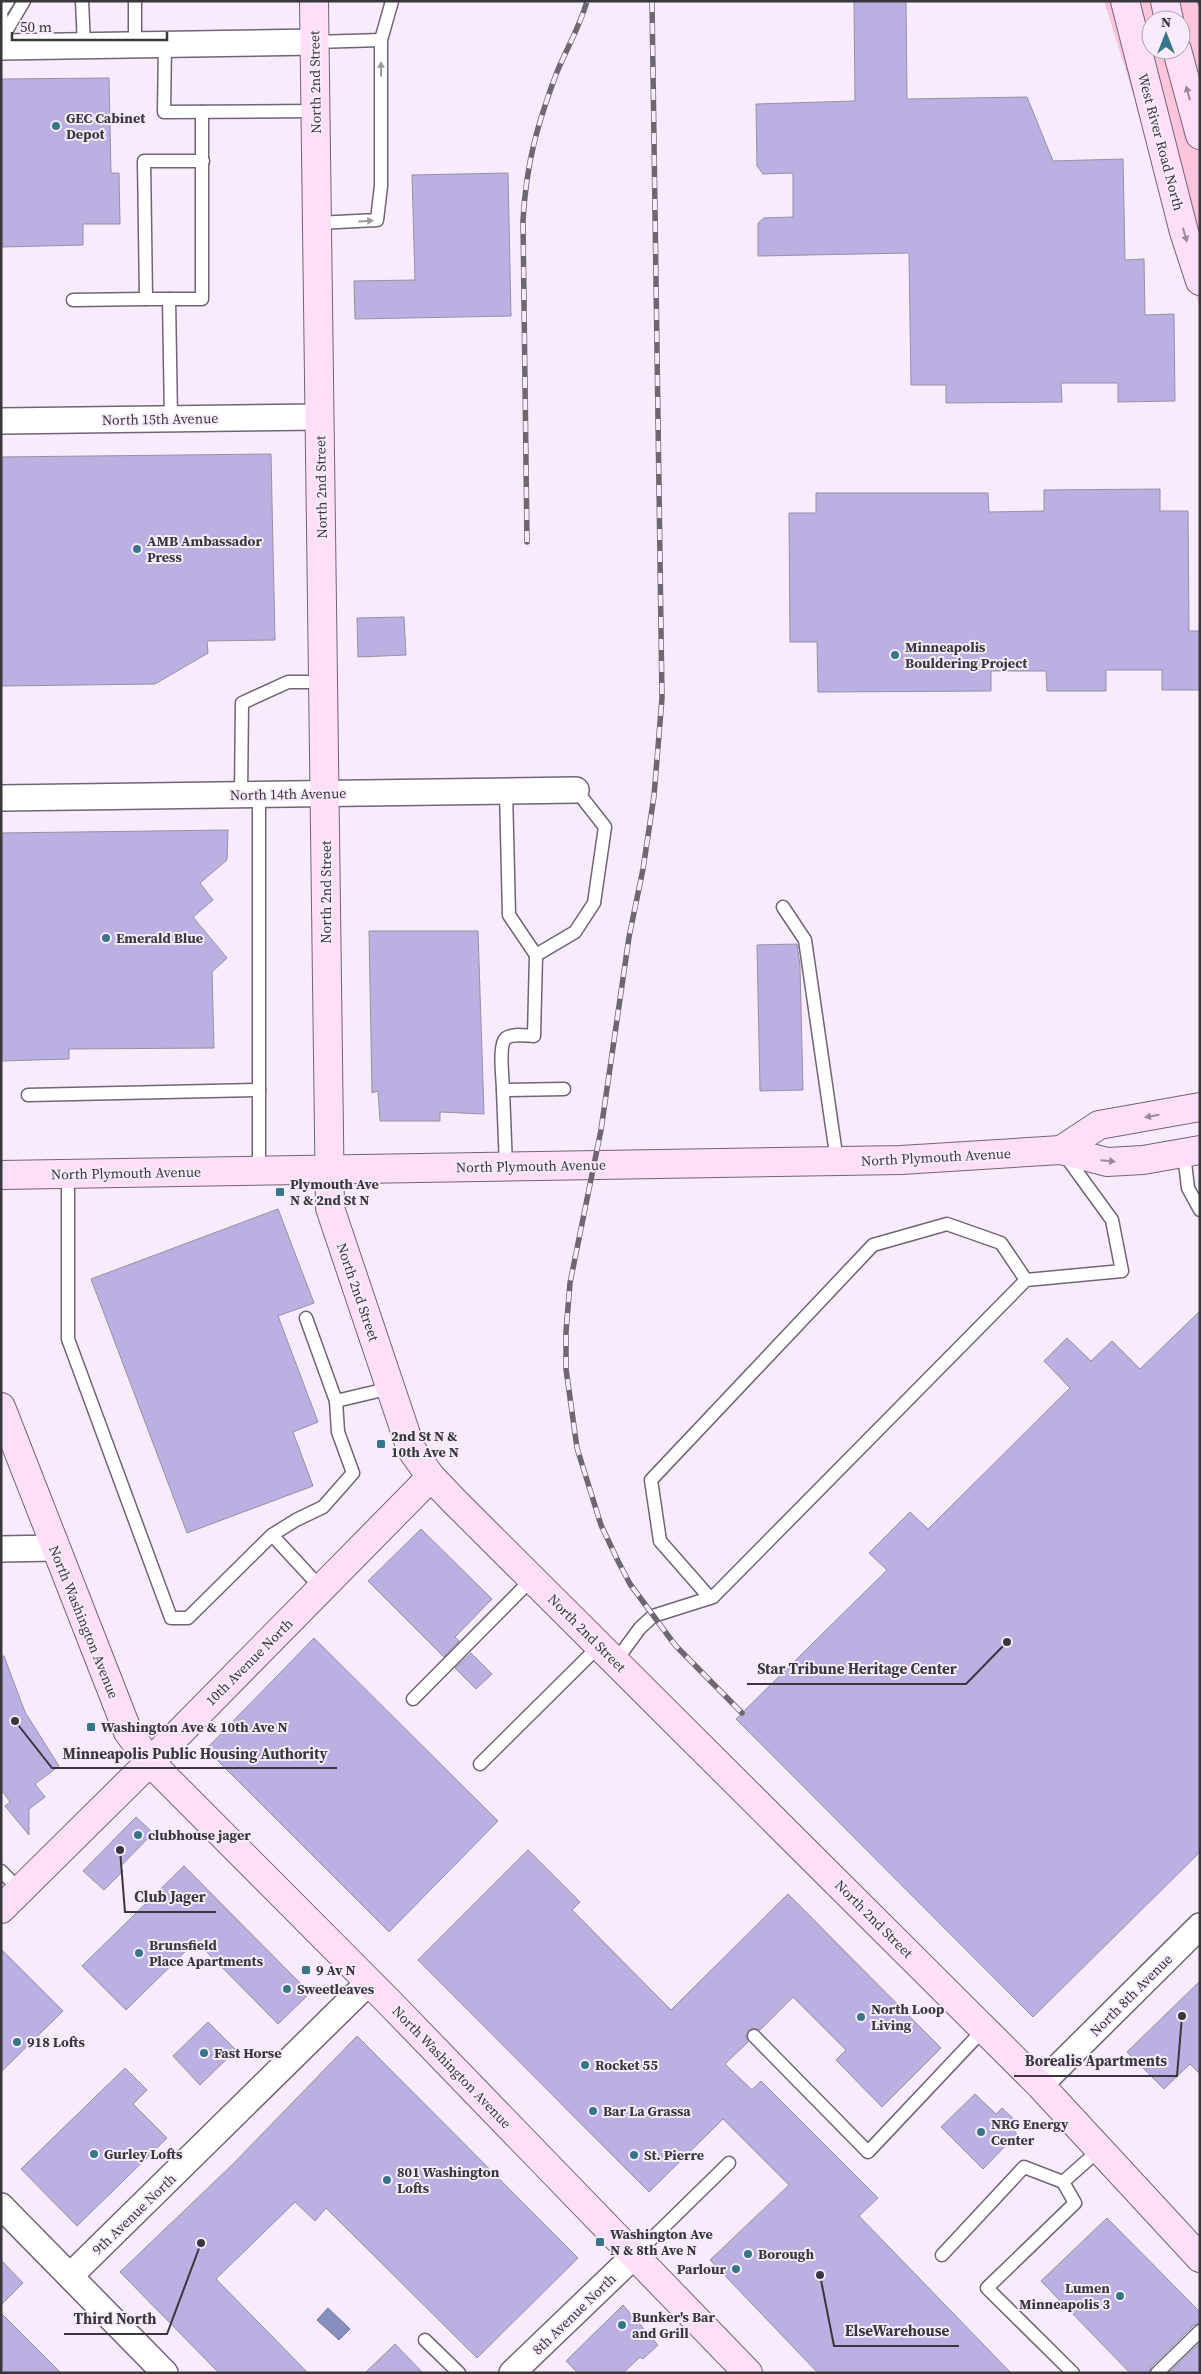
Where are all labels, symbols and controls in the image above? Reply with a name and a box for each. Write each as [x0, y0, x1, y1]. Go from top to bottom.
scale bar [12, 10, 168, 42]
north arrow [1141, 10, 1191, 60]
text: N [1161, 12, 1171, 32]
text: 50 m [20, 16, 52, 37]
street label: North 2nd Street [304, 30, 326, 134]
one-way arrow [377, 61, 385, 77]
street label: West River Road North [1133, 71, 1189, 213]
one-way arrow [1184, 85, 1192, 100]
place label: GEC Cabinet Depot [66, 108, 146, 144]
marker: GEC Cabinet Depot [50, 120, 62, 132]
one-way arrow [358, 216, 374, 224]
one-way arrow [1182, 227, 1190, 242]
street label: North 15th Avenue [102, 408, 218, 430]
street label: North 2nd Street [310, 435, 332, 539]
place label: AMB Ambassador Press [147, 531, 262, 567]
marker: AMB Ambassador Press [131, 543, 143, 555]
place label: Minneapolis Bouldering Project [905, 637, 1028, 673]
marker: Minneapolis Bouldering Project [889, 649, 901, 661]
street label: North 14th Avenue [230, 783, 346, 805]
street label: North 2nd Street [316, 840, 336, 944]
place label: Emerald Blue [116, 928, 203, 948]
marker: Emerald Blue [100, 932, 112, 944]
one-way arrow [1143, 1112, 1159, 1120]
street label: North Plymouth Avenue [860, 1143, 1012, 1171]
street label: North Plymouth Avenue [456, 1155, 606, 1177]
one-way arrow [1100, 1157, 1116, 1165]
street label: North Plymouth Avenue [51, 1162, 201, 1184]
place label: Plymouth Ave N & 2nd St N [290, 1174, 379, 1210]
marker: Plymouth Ave N & 2nd St N [274, 1186, 286, 1198]
street label: North 2nd Street [332, 1240, 384, 1344]
place label: 2nd St N & 10th Ave N [391, 1426, 459, 1462]
marker: 2nd St N & 10th Ave N [375, 1438, 387, 1450]
street label: North Washington Avenue [44, 1542, 124, 1702]
street label: North 2nd Street [543, 1589, 631, 1677]
street label: 10th Avenue North [201, 1614, 297, 1710]
callout: Star Tribune Heritage Center [747, 1654, 966, 1684]
text: Star Tribune Heritage Center [757, 1658, 957, 1679]
place label: Washington Ave & 10th Ave N [101, 1717, 288, 1737]
marker: Washington Ave & 10th Ave N [85, 1721, 97, 1733]
callout: Minneapolis Public Housing Authority [52, 1738, 337, 1768]
text: Minneapolis Public Housing Authority [62, 1743, 328, 1764]
place label: clubhouse jager [148, 1825, 251, 1845]
marker: clubhouse jager [132, 1829, 144, 1841]
street label: North 2nd Street [830, 1875, 918, 1963]
callout: Club Jager [125, 1882, 216, 1912]
text: Club Jager [134, 1886, 206, 1907]
place label: Brunsfield Place Apartments [149, 1935, 264, 1971]
marker: Brunsfield Place Apartments [133, 1947, 145, 1959]
street label: North 8th Avenue [1085, 1949, 1177, 2041]
place label: 9 Av N [316, 1960, 356, 1980]
marker: 9 Av N [300, 1964, 312, 1976]
place label: Sweetleaves [297, 1979, 375, 1999]
marker: Sweetleaves [281, 1983, 293, 1995]
place label: North Loop Living [871, 1999, 945, 2035]
street label: North Washington Avenue [388, 2001, 516, 2133]
marker: North Loop Living [855, 2011, 867, 2023]
place label: 918 Lofts [27, 2032, 85, 2052]
marker: 918 Lofts [11, 2036, 23, 2048]
place label: Fast Horse [214, 2043, 281, 2063]
callout: Borealis Apartments [1014, 2046, 1177, 2076]
marker: Fast Horse [198, 2047, 210, 2059]
text: Borealis Apartments [1025, 2050, 1167, 2071]
place label: Rocket 55 [595, 2055, 658, 2075]
marker: Rocket 55 [579, 2059, 591, 2071]
place label: Bar La Grassa [603, 2101, 691, 2121]
marker: Bar La Grassa [587, 2105, 599, 2117]
place label: NRG Energy Center [991, 2114, 1069, 2150]
marker: NRG Energy Center [975, 2126, 987, 2138]
place label: Gurley Lofts [104, 2144, 183, 2164]
place label: St. Pierre [644, 2145, 704, 2165]
marker: Gurley Lofts [88, 2148, 100, 2160]
marker: St. Pierre [628, 2149, 640, 2161]
place label: 801 Washington Lofts [397, 2162, 500, 2198]
street label: 9th Avenue North [88, 2169, 180, 2259]
marker: 801 Washington Lofts [381, 2174, 393, 2186]
place label: Washington Ave N & 8th Ave N [610, 2224, 713, 2260]
marker: Washington Ave N & 8th Ave N [594, 2236, 606, 2248]
place label: Borough [758, 2244, 814, 2264]
marker: Borough [742, 2248, 754, 2260]
place label: Parlour [677, 2259, 726, 2279]
marker: Parlour [730, 2263, 742, 2275]
street label: 8th Avenue North [528, 2269, 620, 2359]
place label: Lumen Minneapolis 3 [1019, 2278, 1110, 2314]
marker: Lumen Minneapolis 3 [1114, 2290, 1126, 2302]
callout: Third North [64, 2304, 167, 2334]
place label: Bunker's Bar and Grill [632, 2307, 716, 2343]
text: Third North [74, 2308, 156, 2329]
callout: ElseWarehouse [834, 2316, 959, 2346]
marker: Bunker's Bar and Grill [616, 2319, 628, 2331]
text: ElseWarehouse [845, 2320, 950, 2341]

